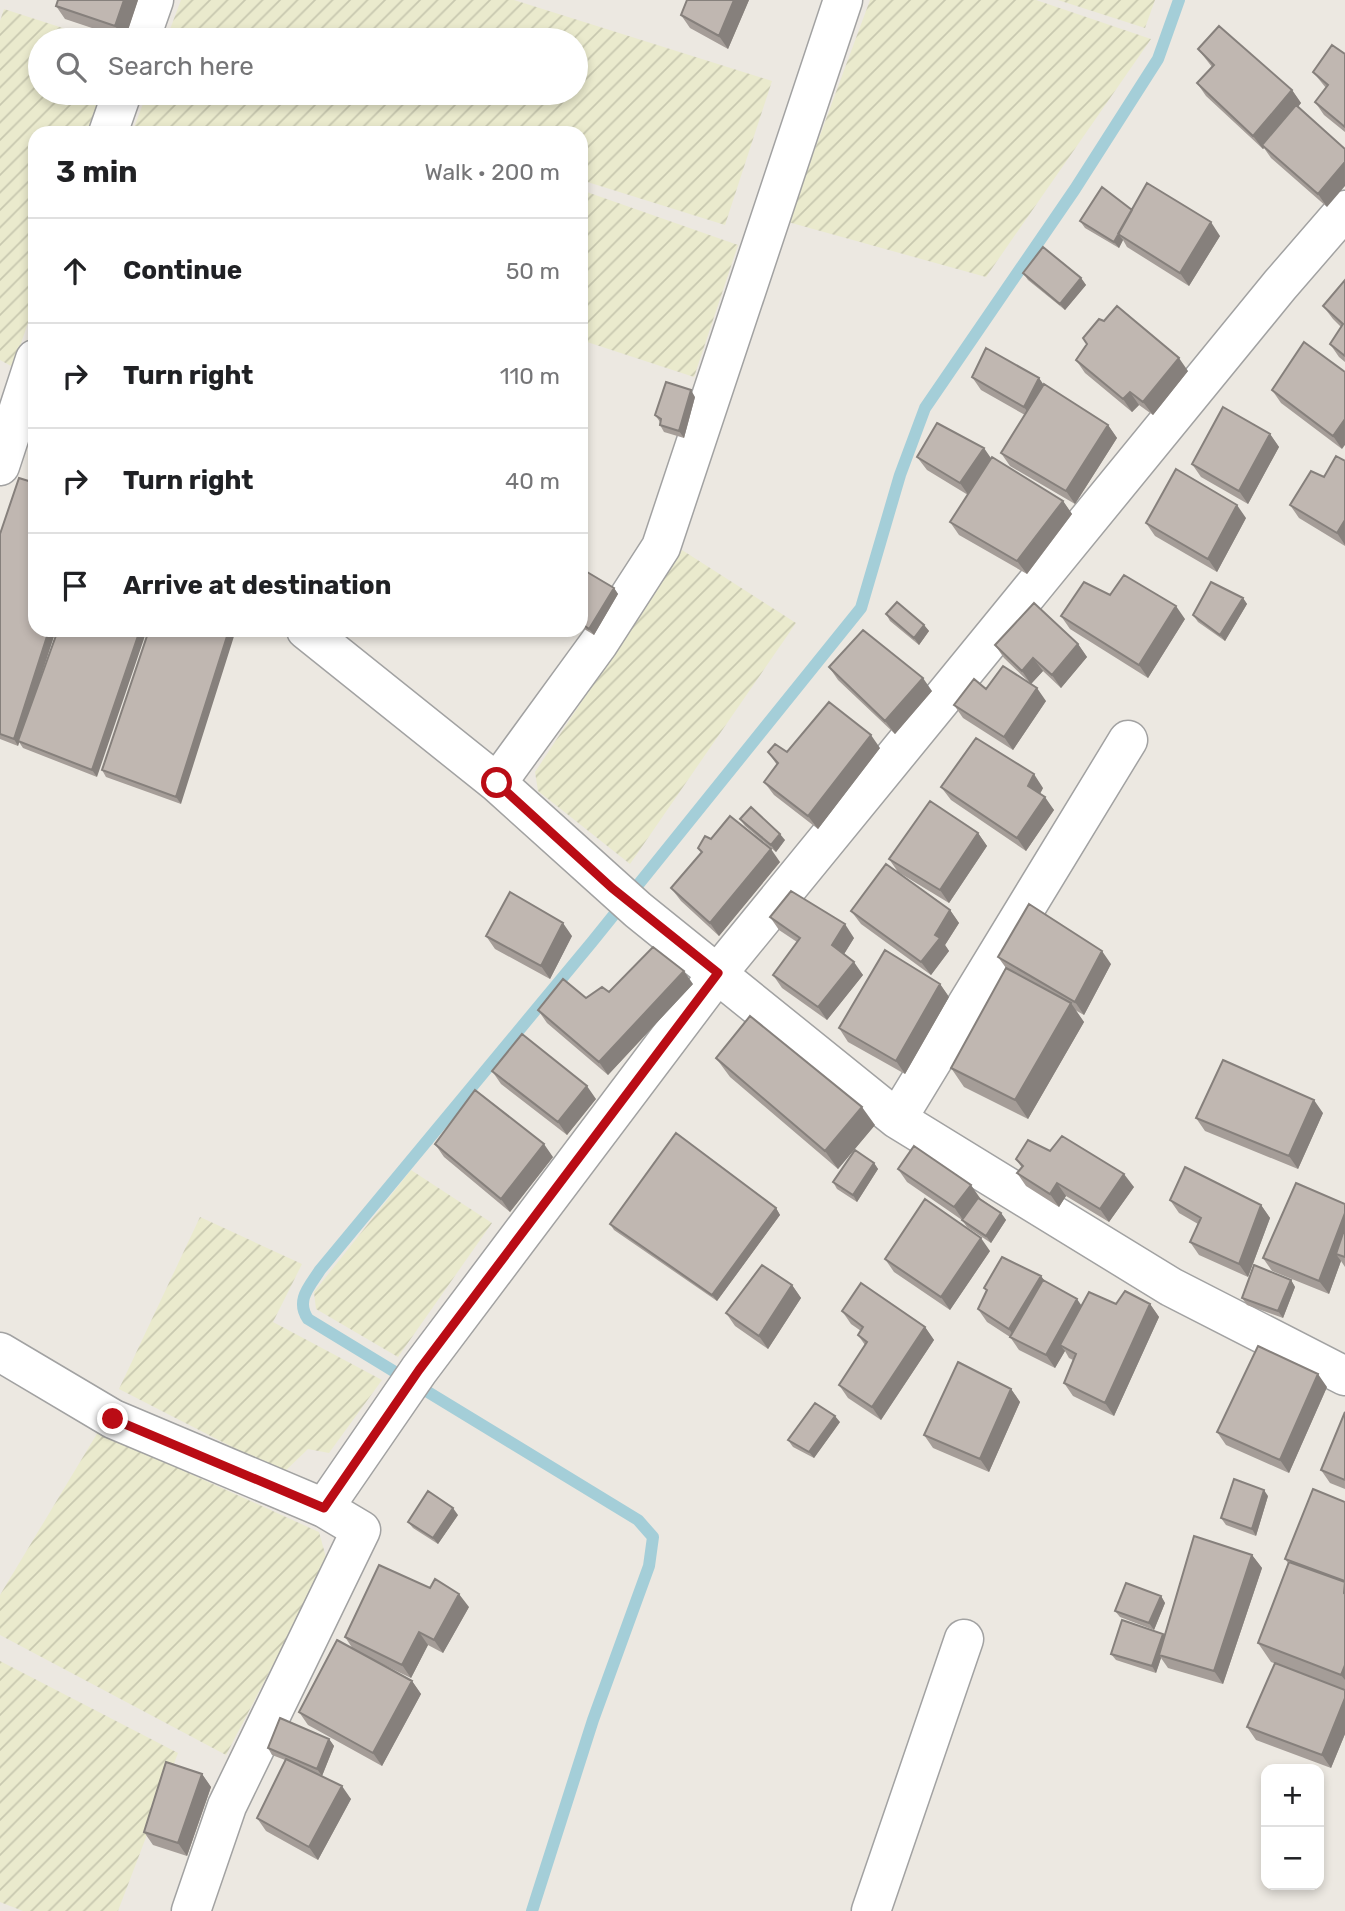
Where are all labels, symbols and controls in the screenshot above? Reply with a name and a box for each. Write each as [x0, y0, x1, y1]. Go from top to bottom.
search box [28, 28, 588, 105]
icon: search [52, 48, 90, 86]
text: Search here [108, 51, 254, 82]
text: 3 min [56, 154, 138, 190]
text: Walk · 200 m [425, 158, 560, 186]
icon: ahead [56, 252, 94, 290]
text: Continue [123, 255, 242, 286]
text: 50 m [506, 257, 560, 285]
icon: right [56, 357, 94, 395]
text: Turn right [123, 360, 253, 391]
text: 110 m [500, 362, 560, 390]
icon: right [56, 462, 94, 500]
text: Turn right [123, 465, 253, 496]
text: 40 m [505, 467, 560, 495]
icon: arrive [56, 567, 94, 605]
text: Arrive at destination [123, 570, 391, 601]
route start [481, 767, 512, 798]
route end [97, 1403, 128, 1434]
map controls [1261, 1764, 1324, 1890]
button: + [1261, 1764, 1324, 1827]
button: − [1261, 1827, 1324, 1890]

